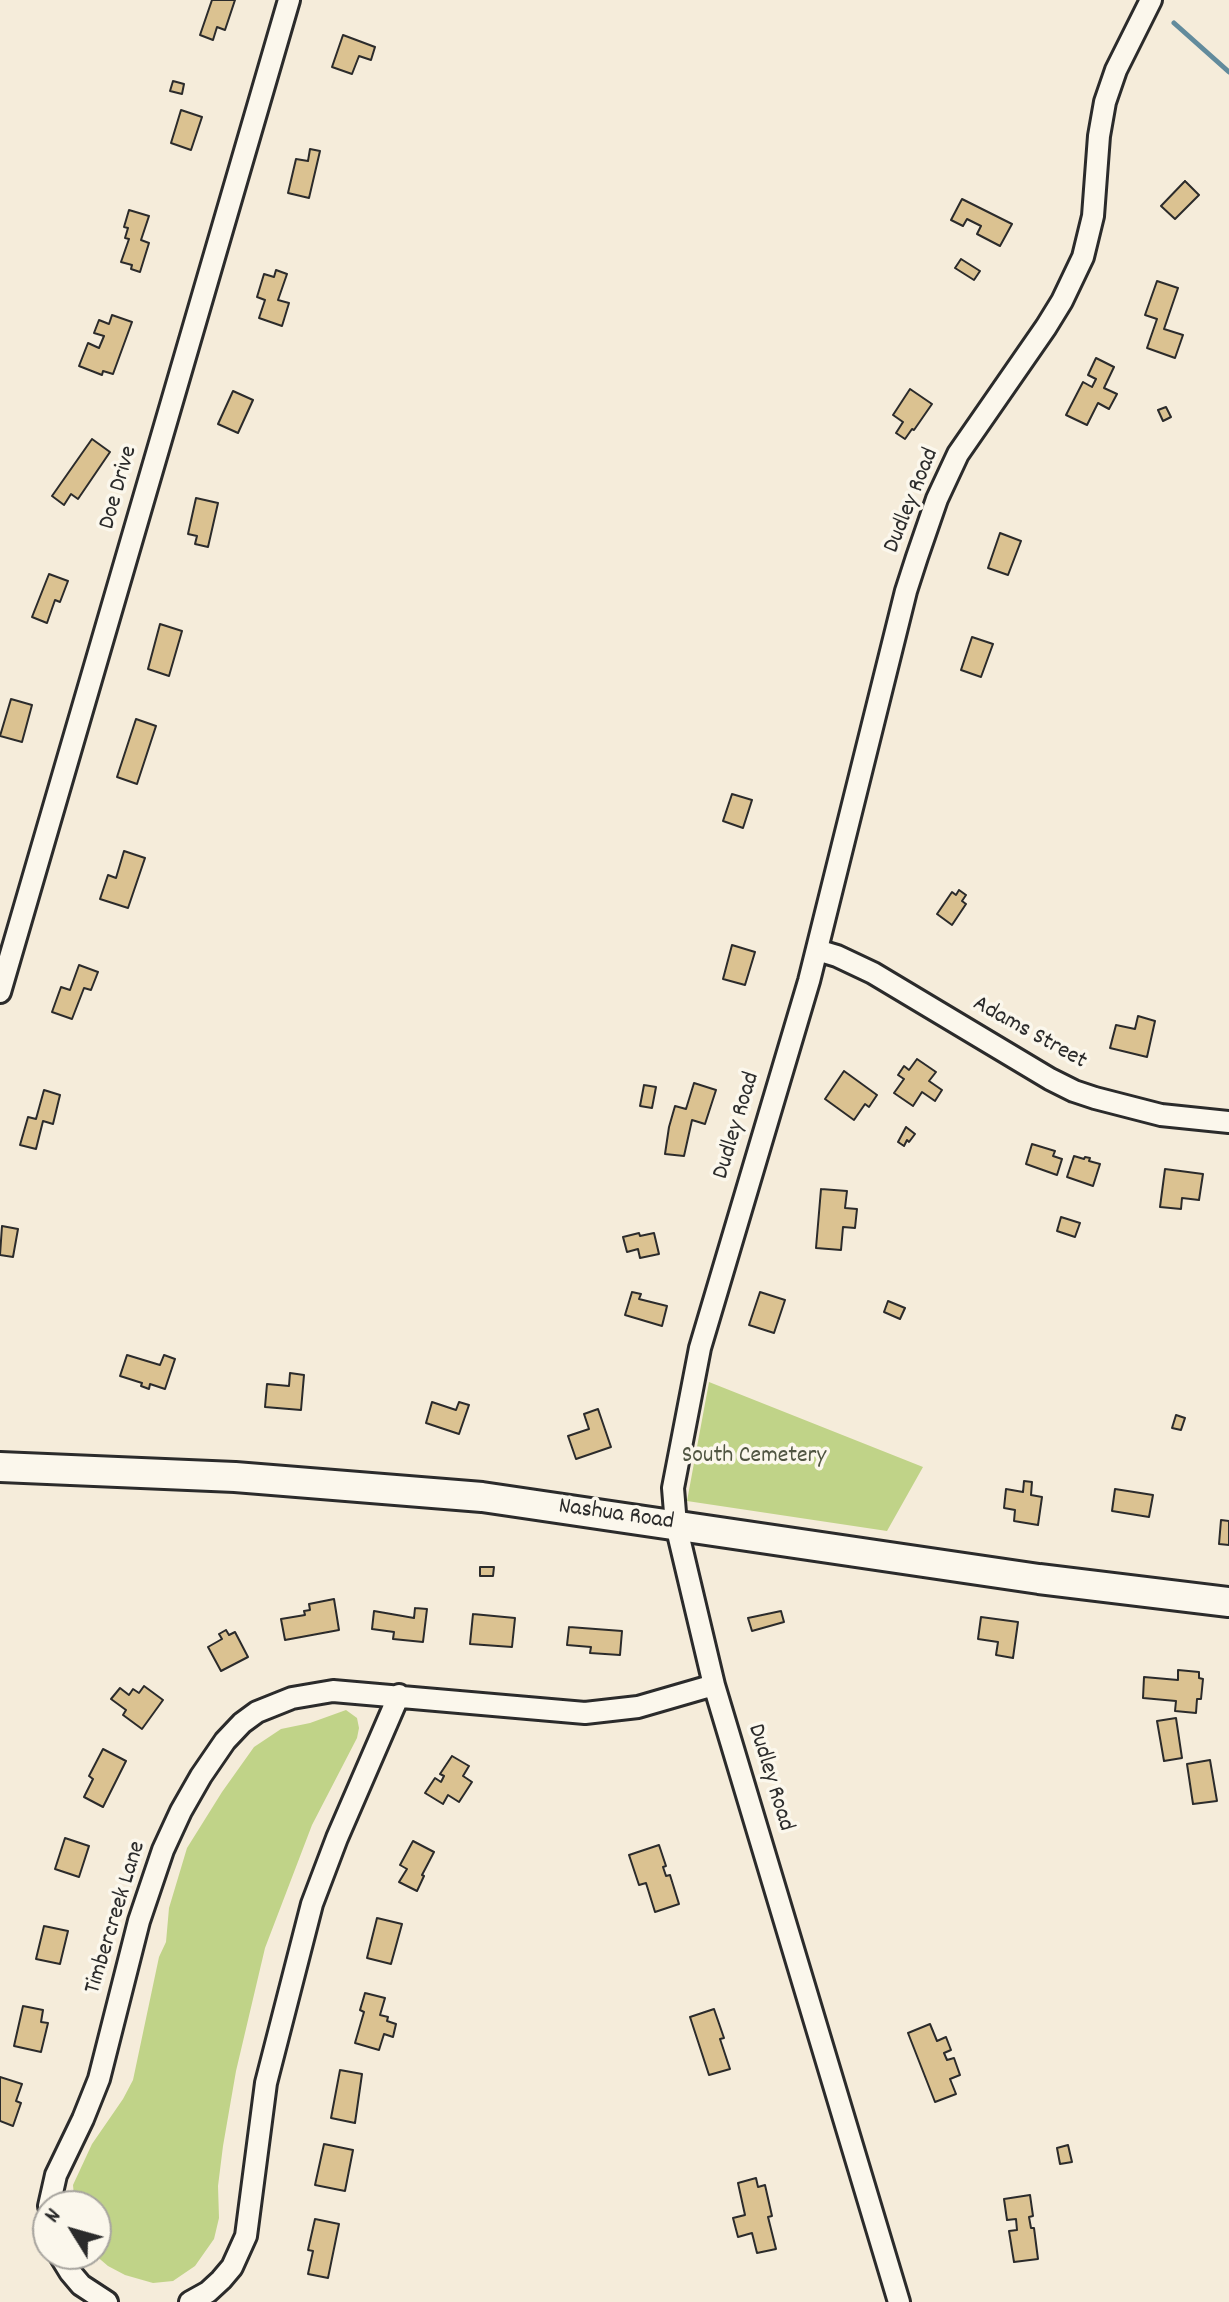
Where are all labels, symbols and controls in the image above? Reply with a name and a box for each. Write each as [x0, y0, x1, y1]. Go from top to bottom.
street label: Doe Drive [94, 443, 146, 533]
street label: Dudley Road [879, 444, 947, 558]
street label: Adams Street [967, 991, 1091, 1077]
street label: Dudley Road [708, 1069, 768, 1183]
park label: South Cemetery [682, 1444, 826, 1472]
street label: Nashua Road [556, 1494, 676, 1538]
street label: Dudley Road [739, 1721, 799, 1835]
street label: Timbercreek Lane [80, 1838, 154, 1998]
north arrow [32, 2190, 112, 2270]
text: N [38, 2203, 70, 2230]

